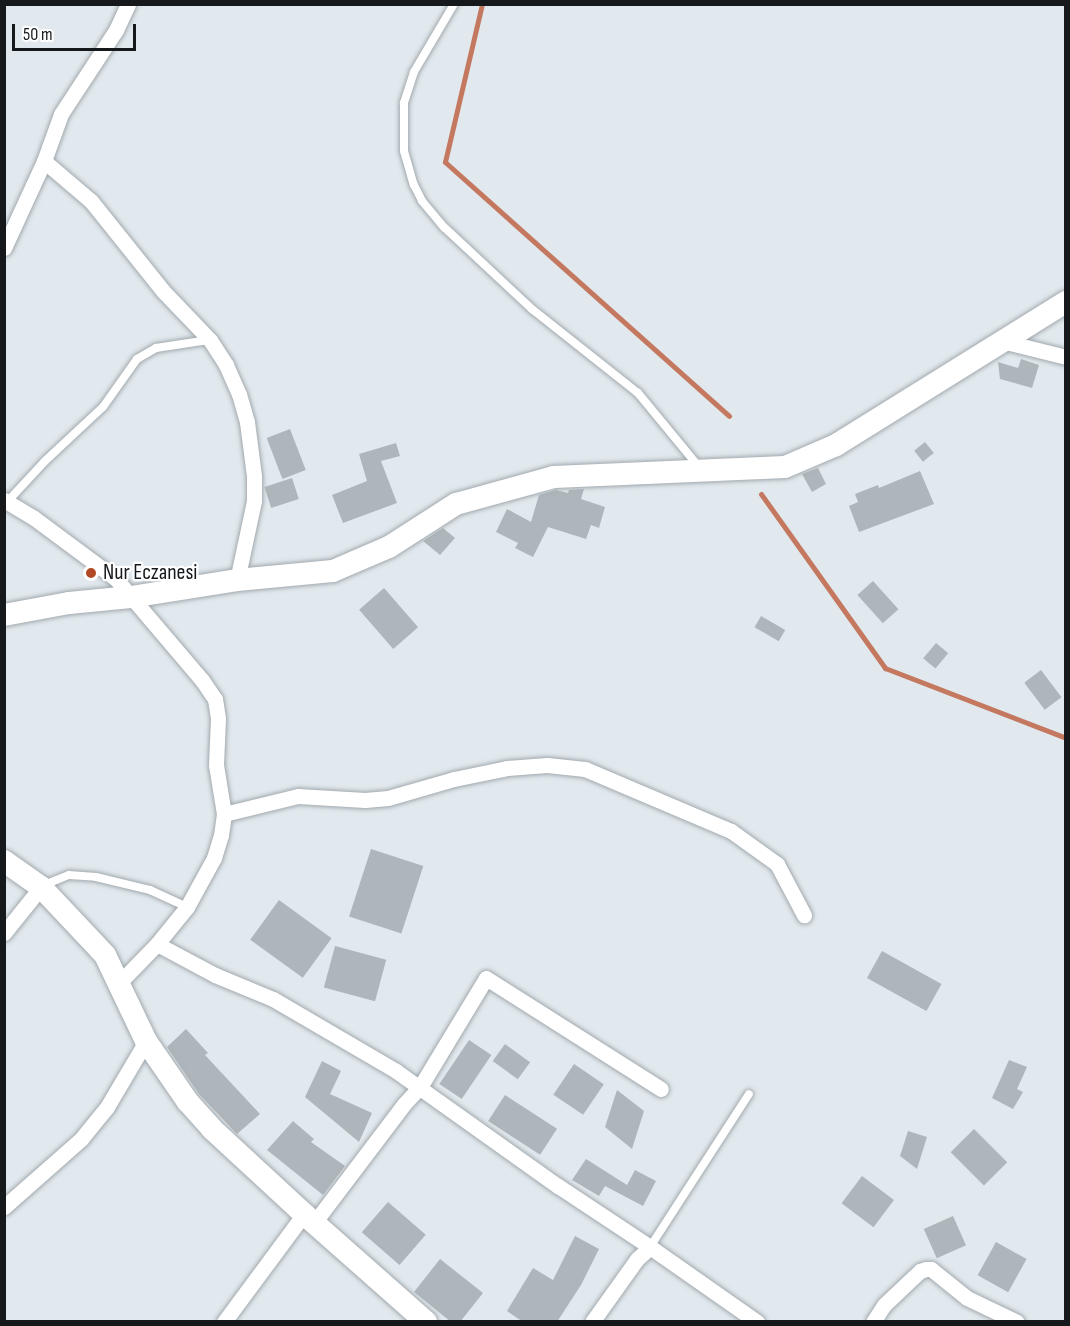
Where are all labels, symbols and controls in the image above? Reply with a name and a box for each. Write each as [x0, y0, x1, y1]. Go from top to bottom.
scale bar [15, 12, 140, 50]
text: 50 m [23, 24, 53, 45]
place label: Nur Eczanesi [103, 560, 197, 586]
marker: Nur Eczanesi [84, 566, 98, 580]

